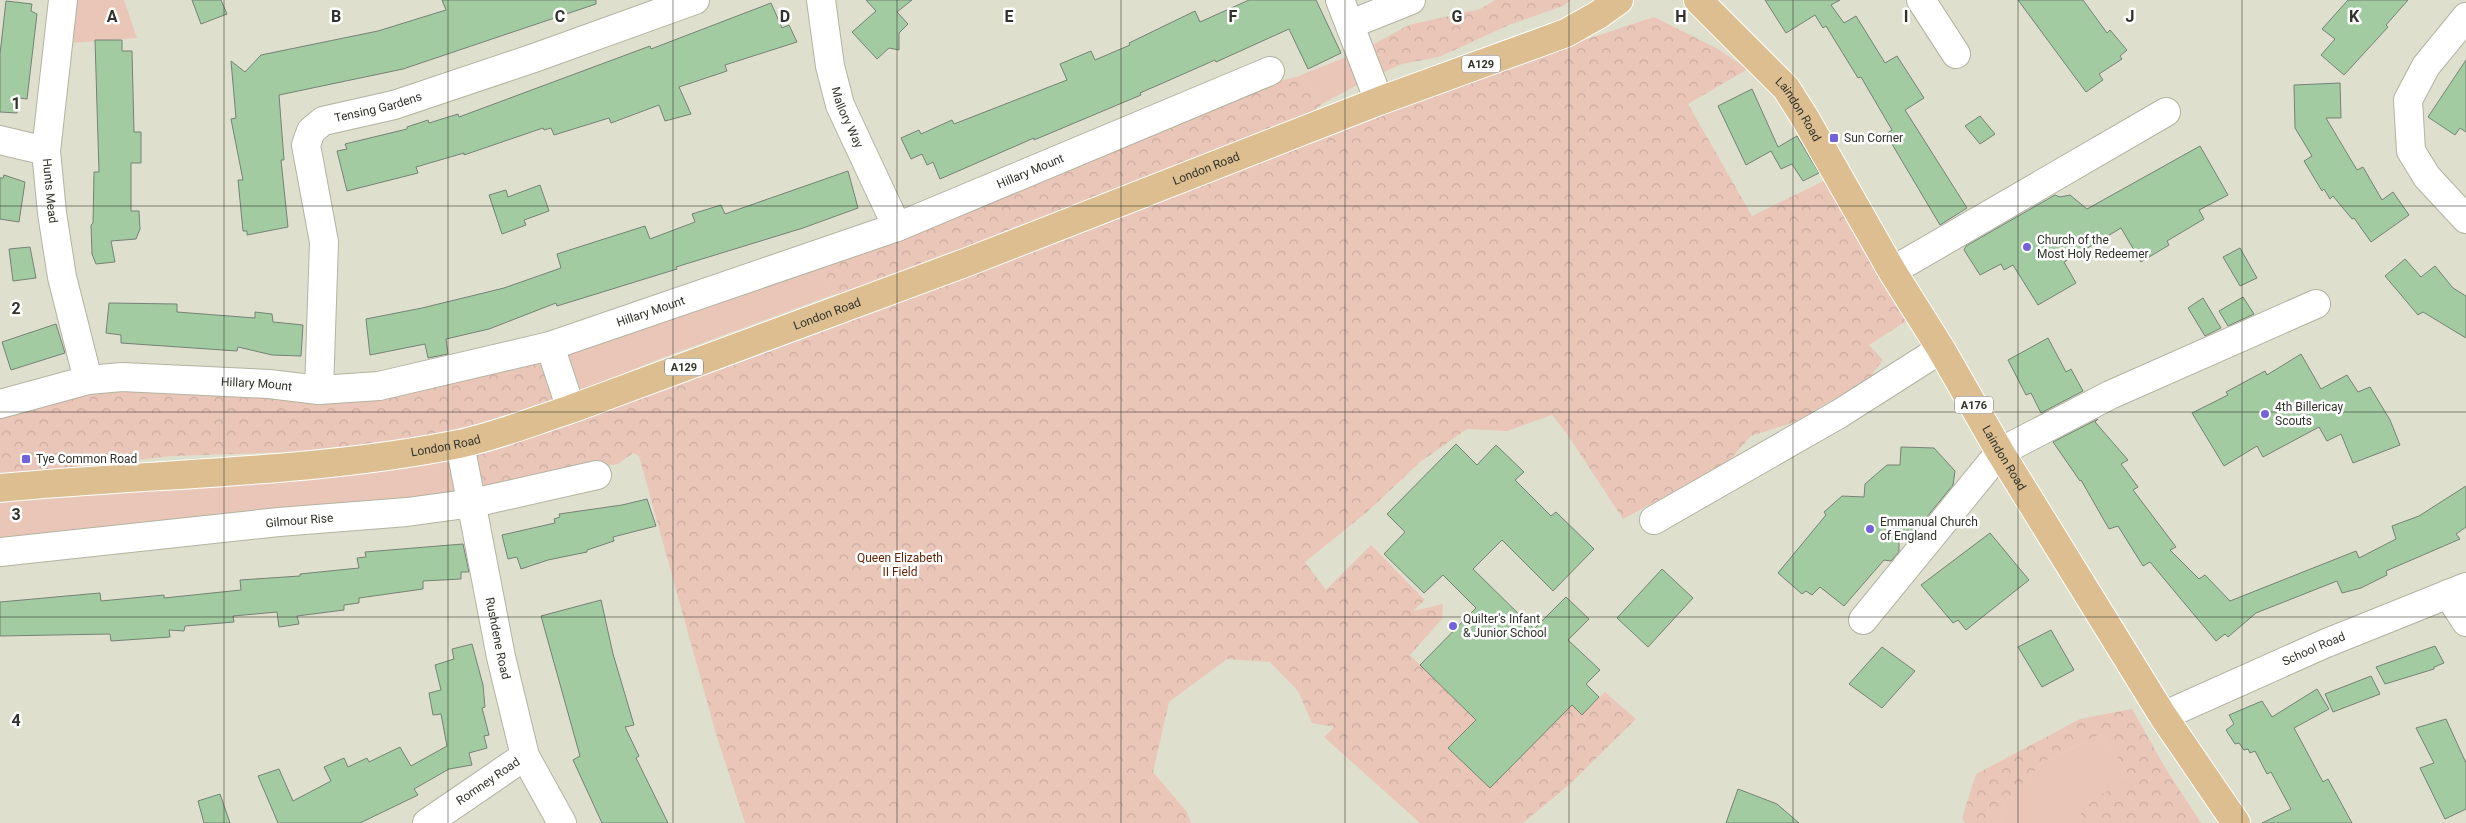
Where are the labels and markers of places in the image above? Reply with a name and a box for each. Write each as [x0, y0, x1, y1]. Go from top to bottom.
place label: Sun Corner [1844, 131, 1903, 145]
marker: Sun Corner [1828, 132, 1840, 144]
place label: Church of the Most Holy Redeemer [2037, 233, 2149, 261]
marker: Church of the Most Holy Redeemer [2021, 241, 2033, 253]
place label: 4th Billericay Scouts [2275, 400, 2344, 428]
marker: 4th Billericay Scouts [2259, 408, 2271, 420]
place label: Tye Common Road [36, 452, 137, 466]
marker: Tye Common Road [20, 453, 32, 465]
place label: Emmanual Church of England [1880, 515, 1978, 543]
marker: Emmanual Church of England [1864, 523, 1876, 535]
place label: Quilter's Infant & Junior School [1463, 612, 1547, 640]
marker: Quilter's Infant & Junior School [1447, 620, 1459, 632]

